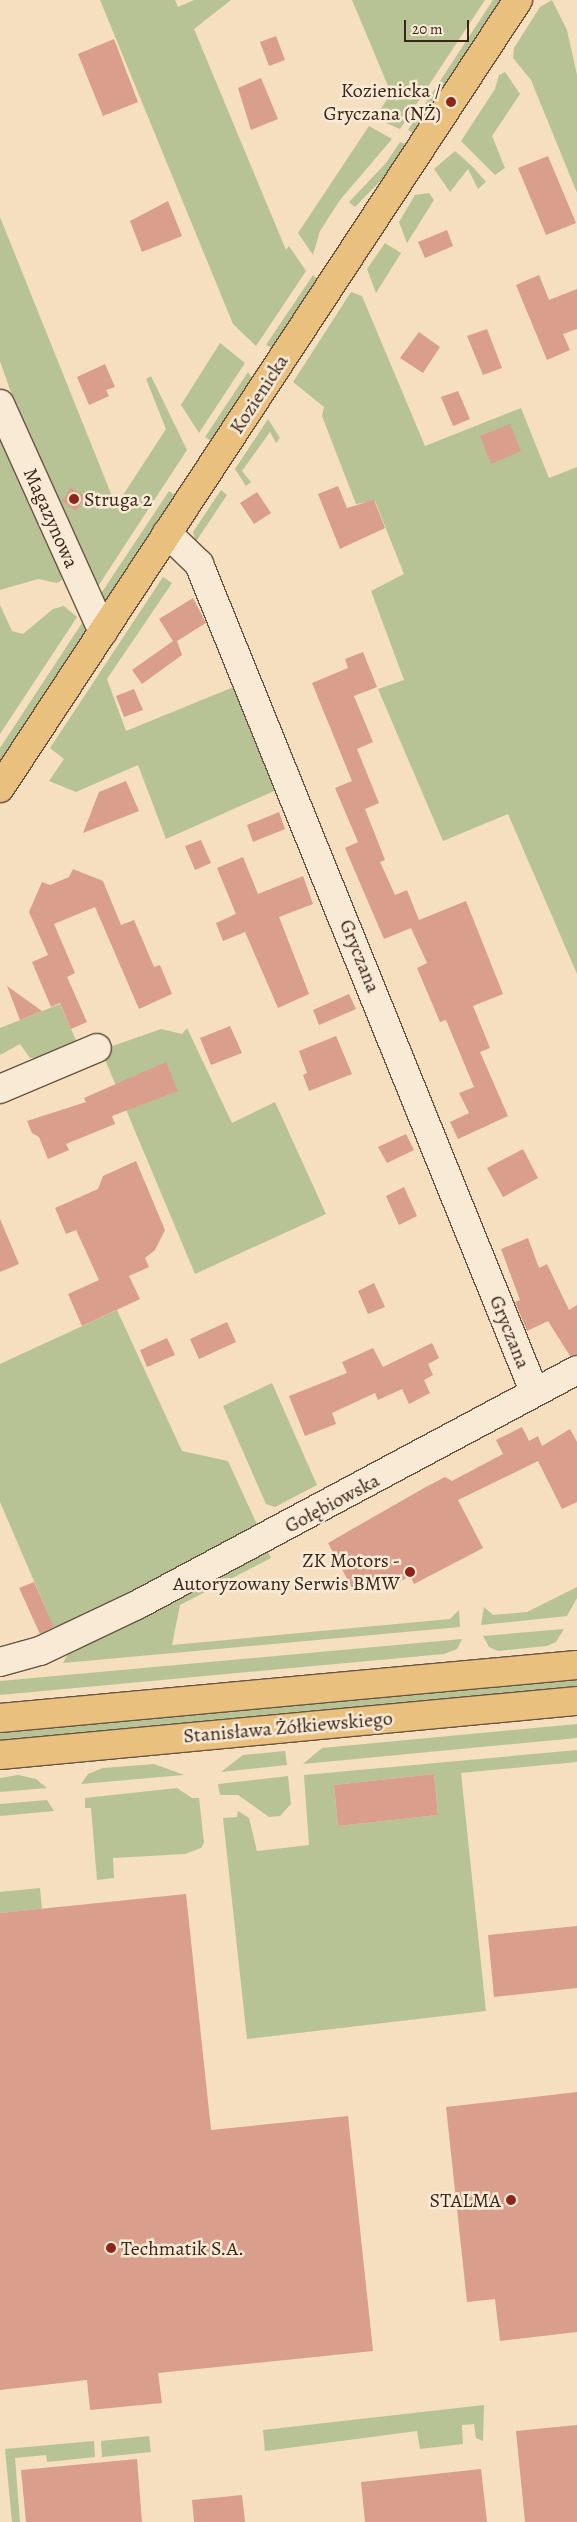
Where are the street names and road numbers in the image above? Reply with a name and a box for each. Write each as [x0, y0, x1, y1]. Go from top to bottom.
street label: Kozienicka [225, 350, 293, 438]
street label: Magazynowa [18, 464, 84, 572]
street label: Gryczana [334, 916, 386, 996]
street label: Gryczana [484, 1292, 536, 1372]
street label: Gołębiowska [281, 1468, 383, 1538]
street label: Stanisława Żółkiewskiego [182, 1706, 394, 1748]

